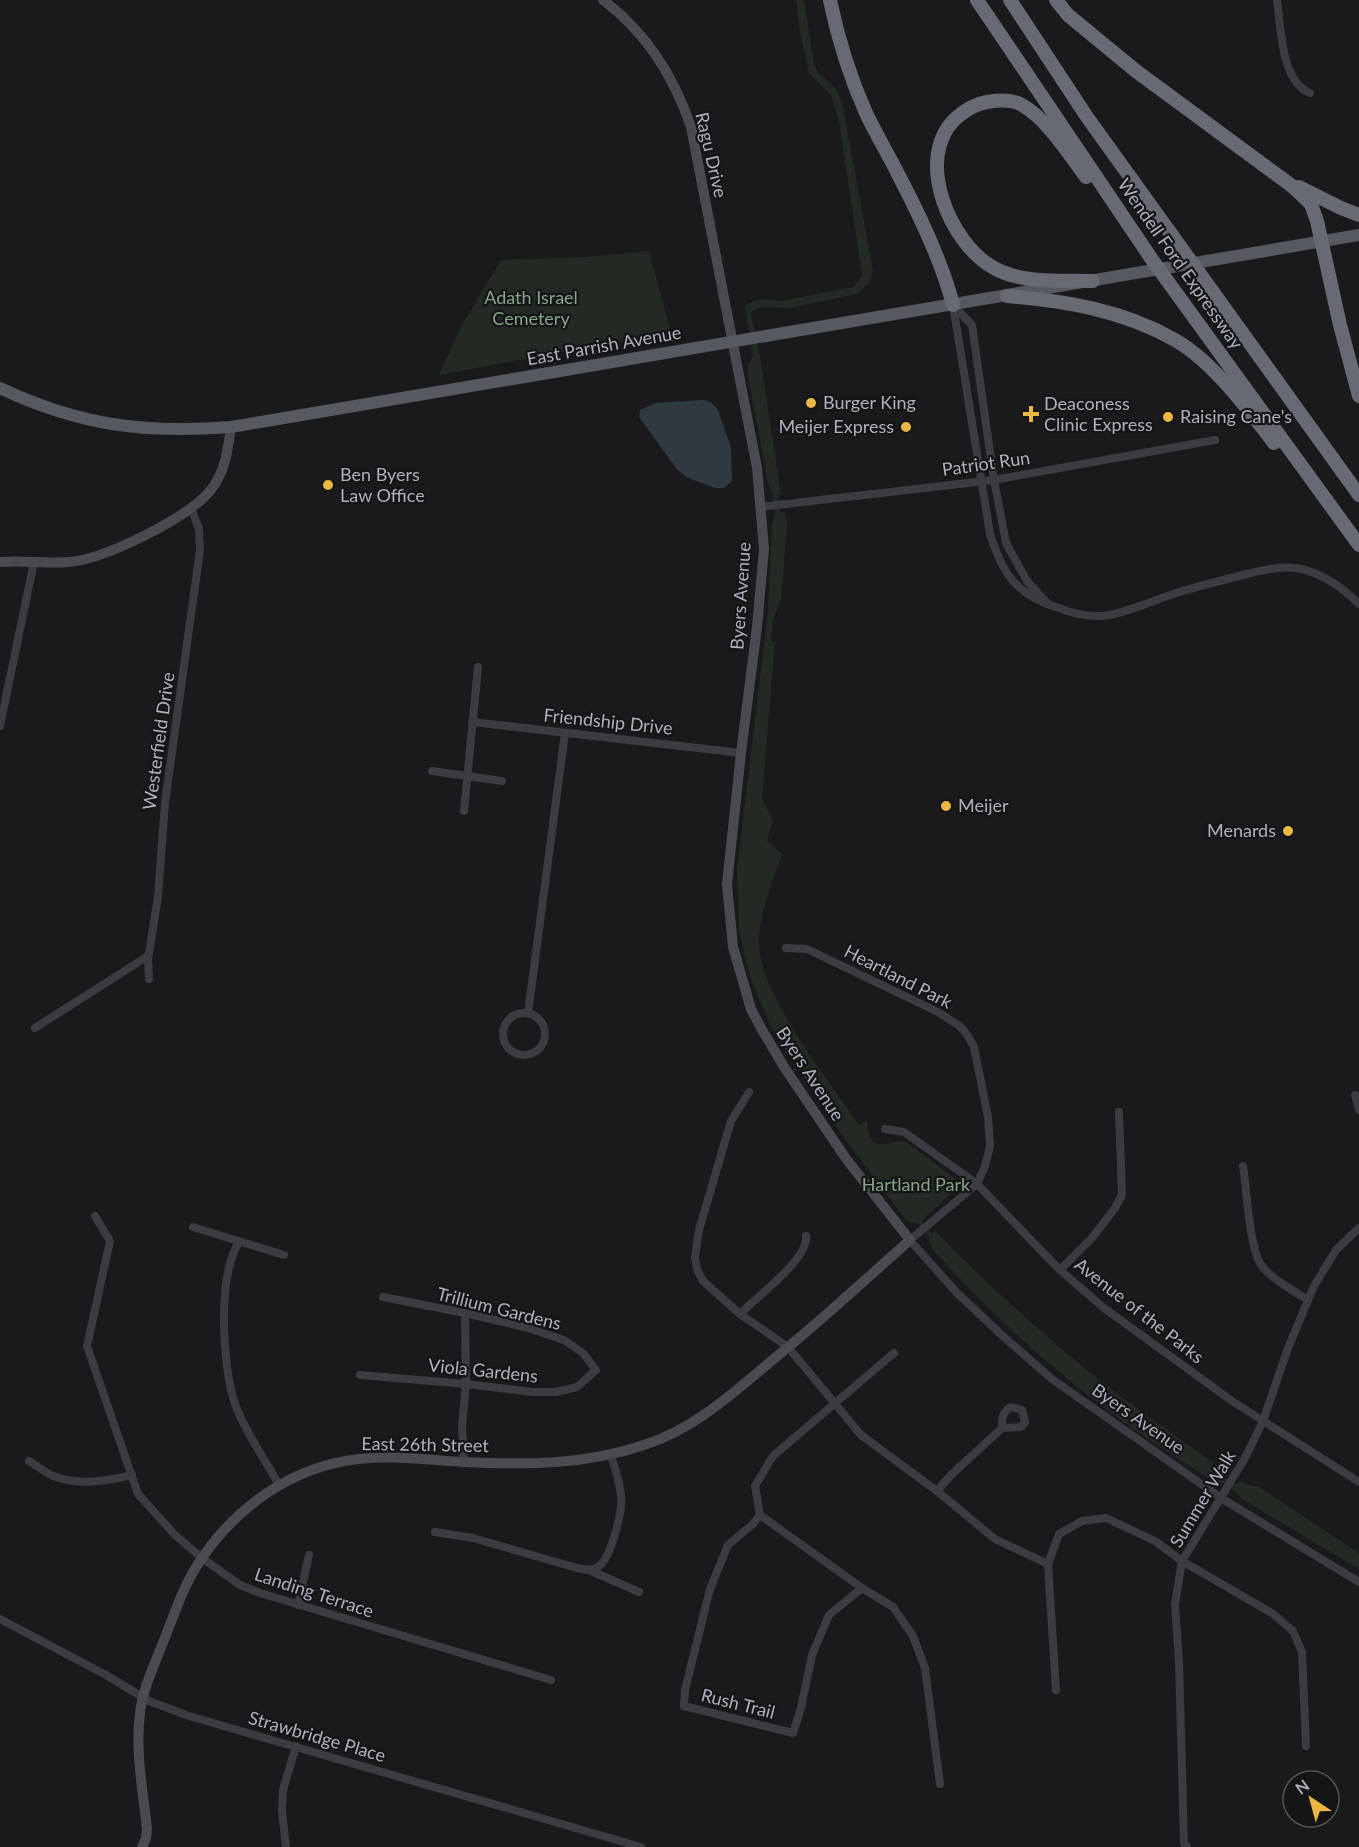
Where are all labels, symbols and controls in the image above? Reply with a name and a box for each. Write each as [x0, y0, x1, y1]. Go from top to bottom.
street label: Ragu Drive [691, 110, 732, 200]
street label: Wendell Ford Expressway [1114, 174, 1248, 354]
park label: Adath Israel Cemetery [484, 286, 578, 329]
street label: East Parrish Avenue [525, 321, 683, 369]
place label: Burger King [823, 391, 916, 413]
place label: Deaconess Clinic Express [1044, 392, 1153, 435]
marker: Burger King [804, 396, 818, 410]
marker: Deaconess Clinic Express [1022, 405, 1040, 423]
place label: Raising Cane's [1180, 405, 1292, 427]
marker: Raising Cane's [1161, 410, 1175, 424]
place label: Meijer Express [778, 415, 894, 437]
marker: Meijer Express [899, 420, 913, 434]
street label: Patriot Run [940, 446, 1031, 480]
place label: Ben Byers Law Office [340, 463, 425, 506]
marker: Ben Byers Law Office [321, 478, 335, 492]
street label: Byers Avenue [725, 541, 755, 650]
street label: Westerfield Drive [137, 670, 179, 811]
street label: Friendship Drive [542, 703, 674, 739]
place label: Meijer [958, 794, 1009, 816]
marker: Meijer [939, 799, 953, 813]
place label: Menards [1207, 819, 1276, 841]
marker: Menards [1281, 824, 1295, 838]
street label: Heartland Park [841, 940, 957, 1013]
street label: Byers Avenue [772, 1022, 849, 1125]
park label: Hartland Park [862, 1173, 971, 1195]
street label: Avenue of the Parks [1070, 1253, 1209, 1368]
street label: Trillium Gardens [435, 1282, 564, 1334]
street label: Viola Gardens [427, 1353, 539, 1387]
street label: Byers Avenue [1088, 1378, 1189, 1458]
street label: East 26th Street [361, 1432, 489, 1456]
street label: Summer Walk [1165, 1445, 1240, 1551]
street label: Landing Terrace [252, 1562, 377, 1622]
street label: Rush Trail [699, 1683, 777, 1723]
street label: Strawbridge Place [246, 1706, 388, 1766]
north arrow [1281, 1769, 1341, 1829]
text: N [1291, 1775, 1312, 1798]

